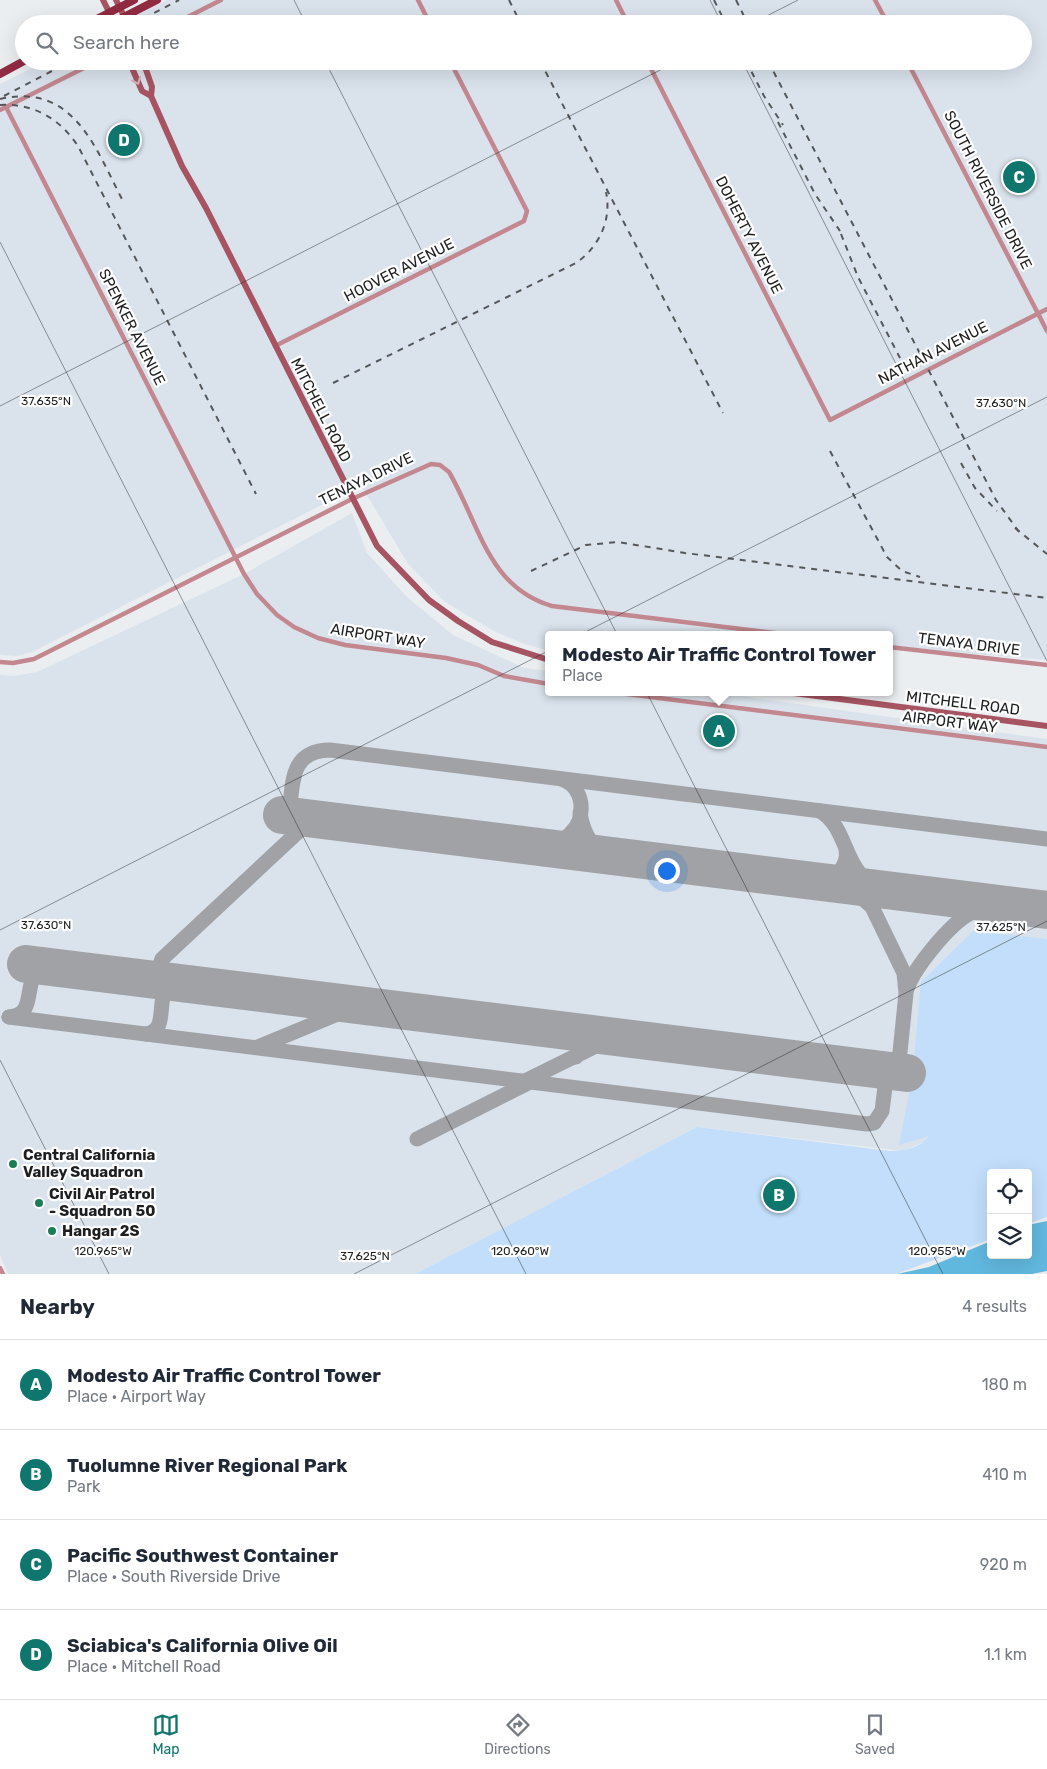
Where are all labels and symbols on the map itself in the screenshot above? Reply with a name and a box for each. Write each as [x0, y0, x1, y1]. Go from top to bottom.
one-way arrow [131, 76, 142, 85]
street label: SOUTH RIVERSIDE DRIVE [940, 108, 1036, 272]
pin: D [108, 121, 140, 159]
pin: C [1003, 158, 1035, 196]
street label: DOHERTY AVENUE [712, 173, 786, 297]
street label: HOOVER AVENUE [341, 235, 457, 305]
street label: SPENKER AVENUE [95, 266, 169, 388]
street label: NATHAN AVENUE [875, 318, 991, 388]
street label: MITCHELL ROAD [287, 355, 355, 465]
text: 37.635°N [21, 394, 71, 408]
text: 37.630°N [976, 396, 1026, 410]
street label: TENAYA DRIVE [316, 448, 416, 510]
street label: AIRPORT WAY [329, 620, 427, 652]
street label: TENAYA DRIVE [917, 629, 1021, 659]
street label: MITCHELL ROAD [905, 687, 1021, 719]
street label: AIRPORT WAY [902, 707, 999, 737]
pin: A [703, 712, 735, 750]
your location [654, 858, 680, 884]
text: 37.630°N [21, 918, 71, 932]
text: 37.625°N [976, 920, 1026, 934]
place label: Central California Valley Squadron [23, 1146, 155, 1181]
marker: Central California Valley Squadron [7, 1158, 19, 1170]
pin: B [763, 1176, 795, 1214]
place label: Civil Air Patrol - Squadron 50 [49, 1185, 155, 1220]
marker: Civil Air Patrol - Squadron 50 [33, 1197, 45, 1209]
place label: Hangar 2S [62, 1222, 139, 1240]
marker: Hangar 2S [46, 1225, 58, 1237]
text: 120.965°W [74, 1244, 132, 1258]
text: 120.960°W [491, 1244, 549, 1258]
text: 120.955°W [908, 1244, 966, 1258]
text: 37.625°N [340, 1249, 390, 1263]

